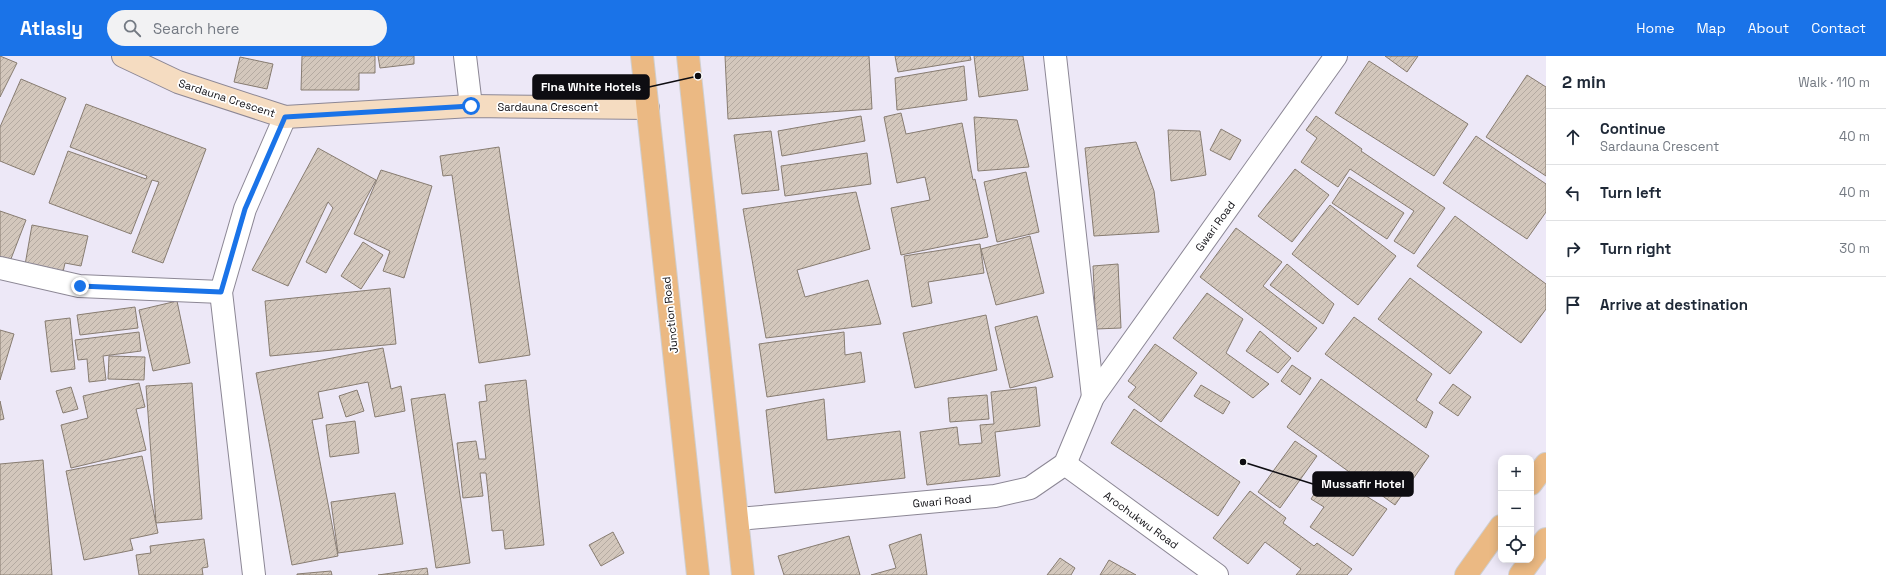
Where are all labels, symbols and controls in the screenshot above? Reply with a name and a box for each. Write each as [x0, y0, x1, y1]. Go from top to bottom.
search box [107, 10, 387, 46]
text: Atlasly [20, 16, 83, 41]
icon: search [121, 17, 143, 39]
text: Search here [153, 19, 239, 38]
text: Home [1636, 19, 1674, 37]
text: Map [1696, 19, 1726, 37]
text: About [1748, 19, 1789, 37]
text: Contact [1811, 19, 1866, 37]
text: 2 min [1562, 71, 1606, 93]
text: Walk · 110 m [1798, 74, 1870, 91]
callout: Fina White Hotels [533, 75, 649, 99]
street label: Sardauna Crescent [177, 76, 277, 120]
text: Fina White Hotels [541, 79, 641, 95]
route start [462, 97, 480, 115]
street label: Sardauna Crescent [498, 100, 598, 114]
text: Continue [1600, 119, 1666, 138]
icon: ahead [1562, 126, 1584, 148]
text: 40 m [1839, 128, 1870, 145]
text: Sardauna Crescent [1600, 138, 1719, 155]
icon: left [1562, 182, 1584, 204]
text: Turn left [1600, 183, 1662, 202]
text: 40 m [1839, 184, 1870, 201]
street label: Gwari Road [1192, 198, 1238, 254]
icon: right [1562, 238, 1584, 260]
text: Turn right [1600, 239, 1671, 258]
text: 30 m [1839, 240, 1870, 257]
street label: Junction Road [659, 276, 681, 354]
route end [71, 277, 89, 295]
icon: arrive [1562, 294, 1584, 316]
text: Arrive at destination [1600, 295, 1748, 314]
map controls [1498, 455, 1534, 563]
button: + [1498, 455, 1534, 491]
callout: Mussafir Hotel [1313, 472, 1413, 496]
text: Mussafir Hotel [1321, 476, 1405, 492]
street label: Arochukwu Road [1101, 488, 1181, 552]
street label: Gwari Road [912, 491, 972, 511]
button: − [1498, 491, 1534, 527]
button: locate [1498, 527, 1534, 563]

